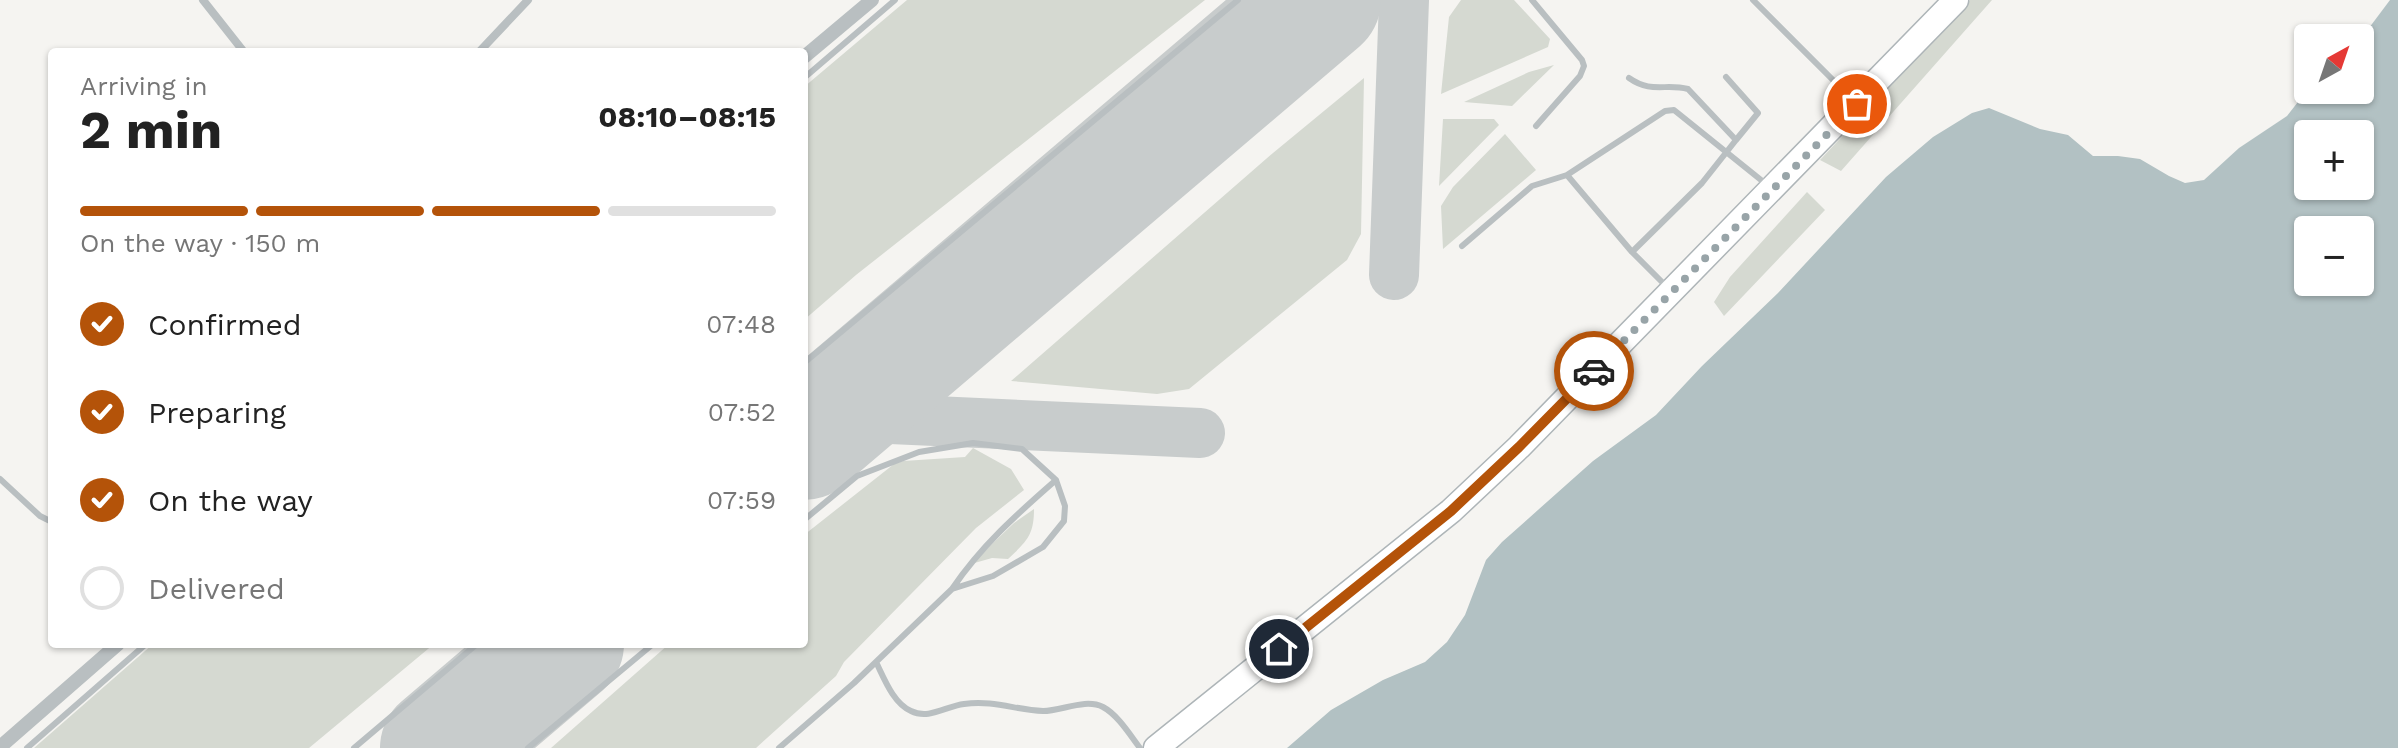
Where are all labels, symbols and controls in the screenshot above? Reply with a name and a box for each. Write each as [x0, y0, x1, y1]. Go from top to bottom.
north arrow [2294, 24, 2374, 104]
map controls [2294, 24, 2374, 296]
pin [1823, 70, 1891, 138]
text: Arriving in [80, 71, 208, 101]
icon: bag [1835, 82, 1879, 126]
text: 08:10–08:15 [598, 99, 776, 134]
text: 2 min [80, 100, 222, 161]
button: + [2294, 120, 2374, 200]
button: − [2294, 216, 2374, 296]
text: On the way · 150 m [80, 228, 320, 258]
icon: check [80, 302, 124, 346]
text: Confirmed [148, 307, 302, 342]
text: 07:48 [706, 309, 776, 339]
courier [1554, 331, 1634, 411]
icon: car [1572, 349, 1616, 393]
icon: check [80, 390, 124, 434]
text: Preparing [148, 395, 286, 430]
text: 07:52 [708, 397, 776, 427]
icon: check [80, 478, 124, 522]
text: On the way [148, 483, 313, 518]
text: 07:59 [707, 485, 776, 515]
text: Delivered [148, 571, 285, 606]
pin [1245, 615, 1313, 683]
icon: home [1257, 627, 1301, 671]

